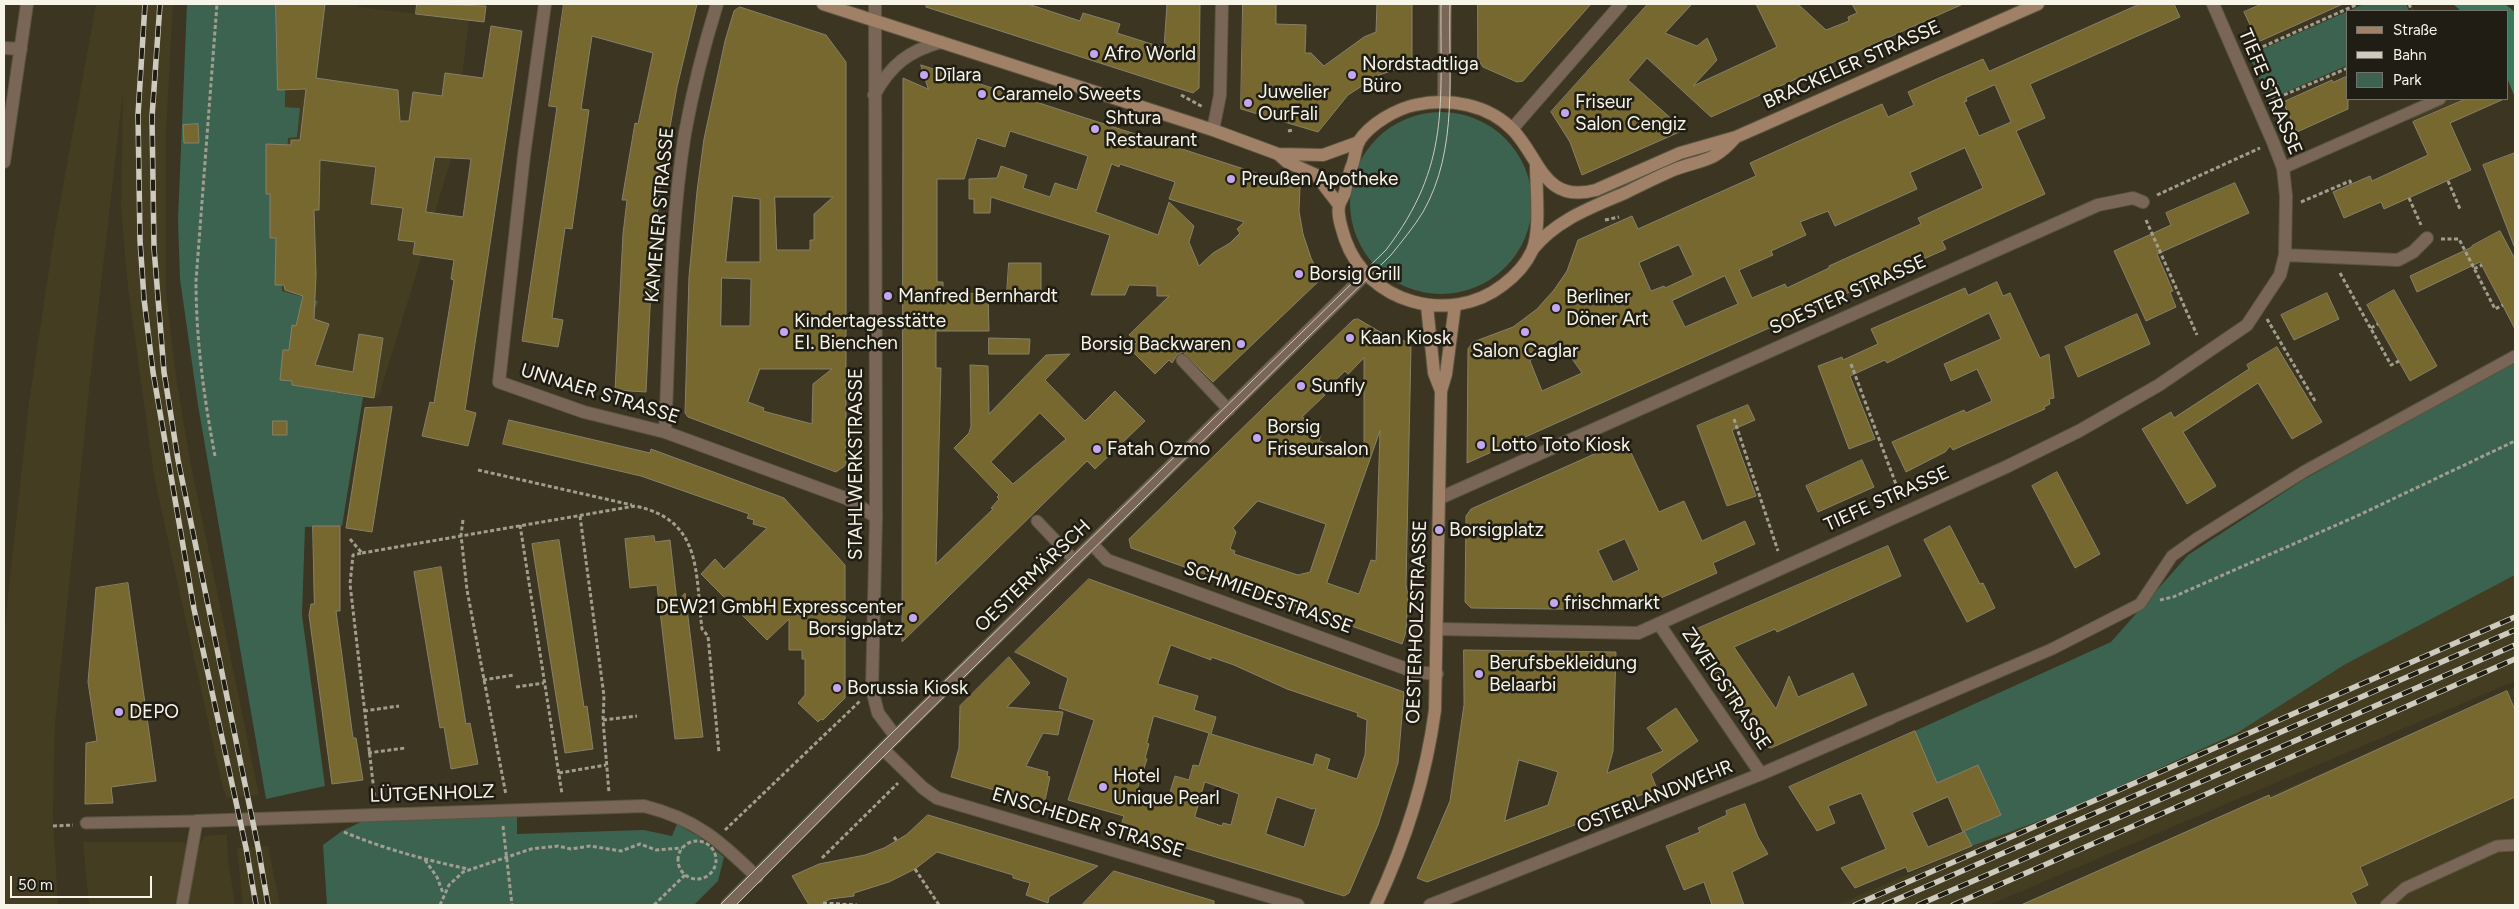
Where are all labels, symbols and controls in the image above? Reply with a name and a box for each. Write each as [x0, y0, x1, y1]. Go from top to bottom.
legend [2346, 10, 2509, 100]
street label: BRACKELER STRASSE [1760, 16, 1944, 114]
text: Straße [2393, 21, 2437, 39]
street label: TIEFE STRASSE [2233, 26, 2307, 158]
place label: Afro World [1104, 43, 1196, 65]
text: Bahn [2393, 46, 2427, 64]
marker: Afro World [1088, 48, 1100, 60]
place label: Nordstadtliga Büro [1362, 53, 1479, 97]
place label: Dīlara [934, 64, 981, 86]
marker: Dīlara [918, 69, 930, 81]
marker: Nordstadtliga Büro [1346, 69, 1358, 81]
text: Park [2393, 71, 2422, 89]
place label: Juwelier OurFali [1258, 81, 1329, 125]
place label: Caramelo Sweets [992, 83, 1141, 105]
marker: Caramelo Sweets [976, 88, 988, 100]
place label: Friseur Salon Cengiz [1575, 91, 1686, 135]
marker: Juwelier OurFali [1242, 97, 1254, 109]
place label: Shtura Restaurant [1105, 107, 1197, 151]
marker: Friseur Salon Cengiz [1559, 107, 1571, 119]
marker: Shtura Restaurant [1089, 123, 1101, 135]
street label: KAMENER STRASSE [641, 126, 679, 304]
place label: Preußen Apotheke [1241, 168, 1398, 190]
marker: Preußen Apotheke [1225, 173, 1237, 185]
street label: SOESTER STRASSE [1766, 250, 1930, 340]
place label: Borsig Grill [1309, 263, 1401, 285]
marker: Borsig Grill [1293, 268, 1305, 280]
place label: Manfred Bernhardt [898, 285, 1058, 307]
place label: Berliner Döner Art [1566, 286, 1649, 330]
marker: Manfred Bernhardt [882, 290, 894, 302]
marker: Berliner Döner Art [1550, 302, 1562, 314]
place label: Kindertagesstätte EI. Bienchen [794, 310, 946, 354]
marker: Kindertagesstätte EI. Bienchen [778, 326, 790, 338]
marker: Salon Caglar [1519, 326, 1531, 338]
place label: Kaan Kiosk [1360, 327, 1451, 349]
marker: Kaan Kiosk [1344, 332, 1356, 344]
place label: Borsig Backwaren [1080, 333, 1231, 355]
marker: Borsig Backwaren [1235, 338, 1247, 350]
place label: Salon Caglar [1472, 340, 1578, 362]
street label: UNNAER STRASSE [518, 359, 682, 429]
street label: STAHLWERKSTRASSE [845, 368, 867, 560]
place label: Sunfly [1311, 375, 1365, 397]
marker: Sunfly [1295, 380, 1307, 392]
place label: Borsig Friseursalon [1267, 416, 1369, 460]
marker: Borsig Friseursalon [1251, 432, 1263, 444]
place label: Lotto Toto Kiosk [1491, 434, 1630, 456]
place label: Fatah Ozmo [1107, 438, 1210, 460]
marker: Lotto Toto Kiosk [1475, 439, 1487, 451]
marker: Fatah Ozmo [1091, 443, 1103, 455]
street label: TIEFE STRASSE [1821, 461, 1953, 537]
street label: OESTERMÄRSCH [970, 515, 1096, 637]
place label: Borsigplatz [1449, 519, 1544, 541]
street label: OESTERHOLZSTRASSE [1402, 520, 1432, 724]
marker: Borsigplatz [1433, 524, 1445, 536]
street label: SCHMIEDESTRASSE [1180, 557, 1356, 639]
place label: frischmarkt [1564, 592, 1660, 614]
place label: DEW21 GmbH Expresscenter Borsigplatz [655, 596, 903, 640]
marker: frischmarkt [1548, 597, 1560, 609]
marker: DEW21 GmbH Expresscenter Borsigplatz [907, 612, 919, 624]
street label: ZWEIGSTRASSE [1677, 623, 1775, 755]
place label: Berufsbekleidung Belaarbi [1489, 652, 1637, 696]
marker: Berufsbekleidung Belaarbi [1473, 668, 1485, 680]
place label: Borussia Kiosk [847, 677, 968, 699]
marker: Borussia Kiosk [831, 682, 843, 694]
place label: DEPO [129, 701, 179, 723]
marker: DEPO [113, 706, 125, 718]
street label: OSTERLANDWEHR [1574, 755, 1736, 839]
place label: Hotel Unique Pearl [1113, 765, 1220, 809]
street label: LÜTGENHOLZ [369, 780, 495, 808]
marker: Hotel Unique Pearl [1097, 781, 1109, 793]
street label: ENSCHEDER STRASSE [989, 783, 1187, 863]
scale bar [12, 866, 155, 898]
text: 50 m [18, 876, 53, 894]

